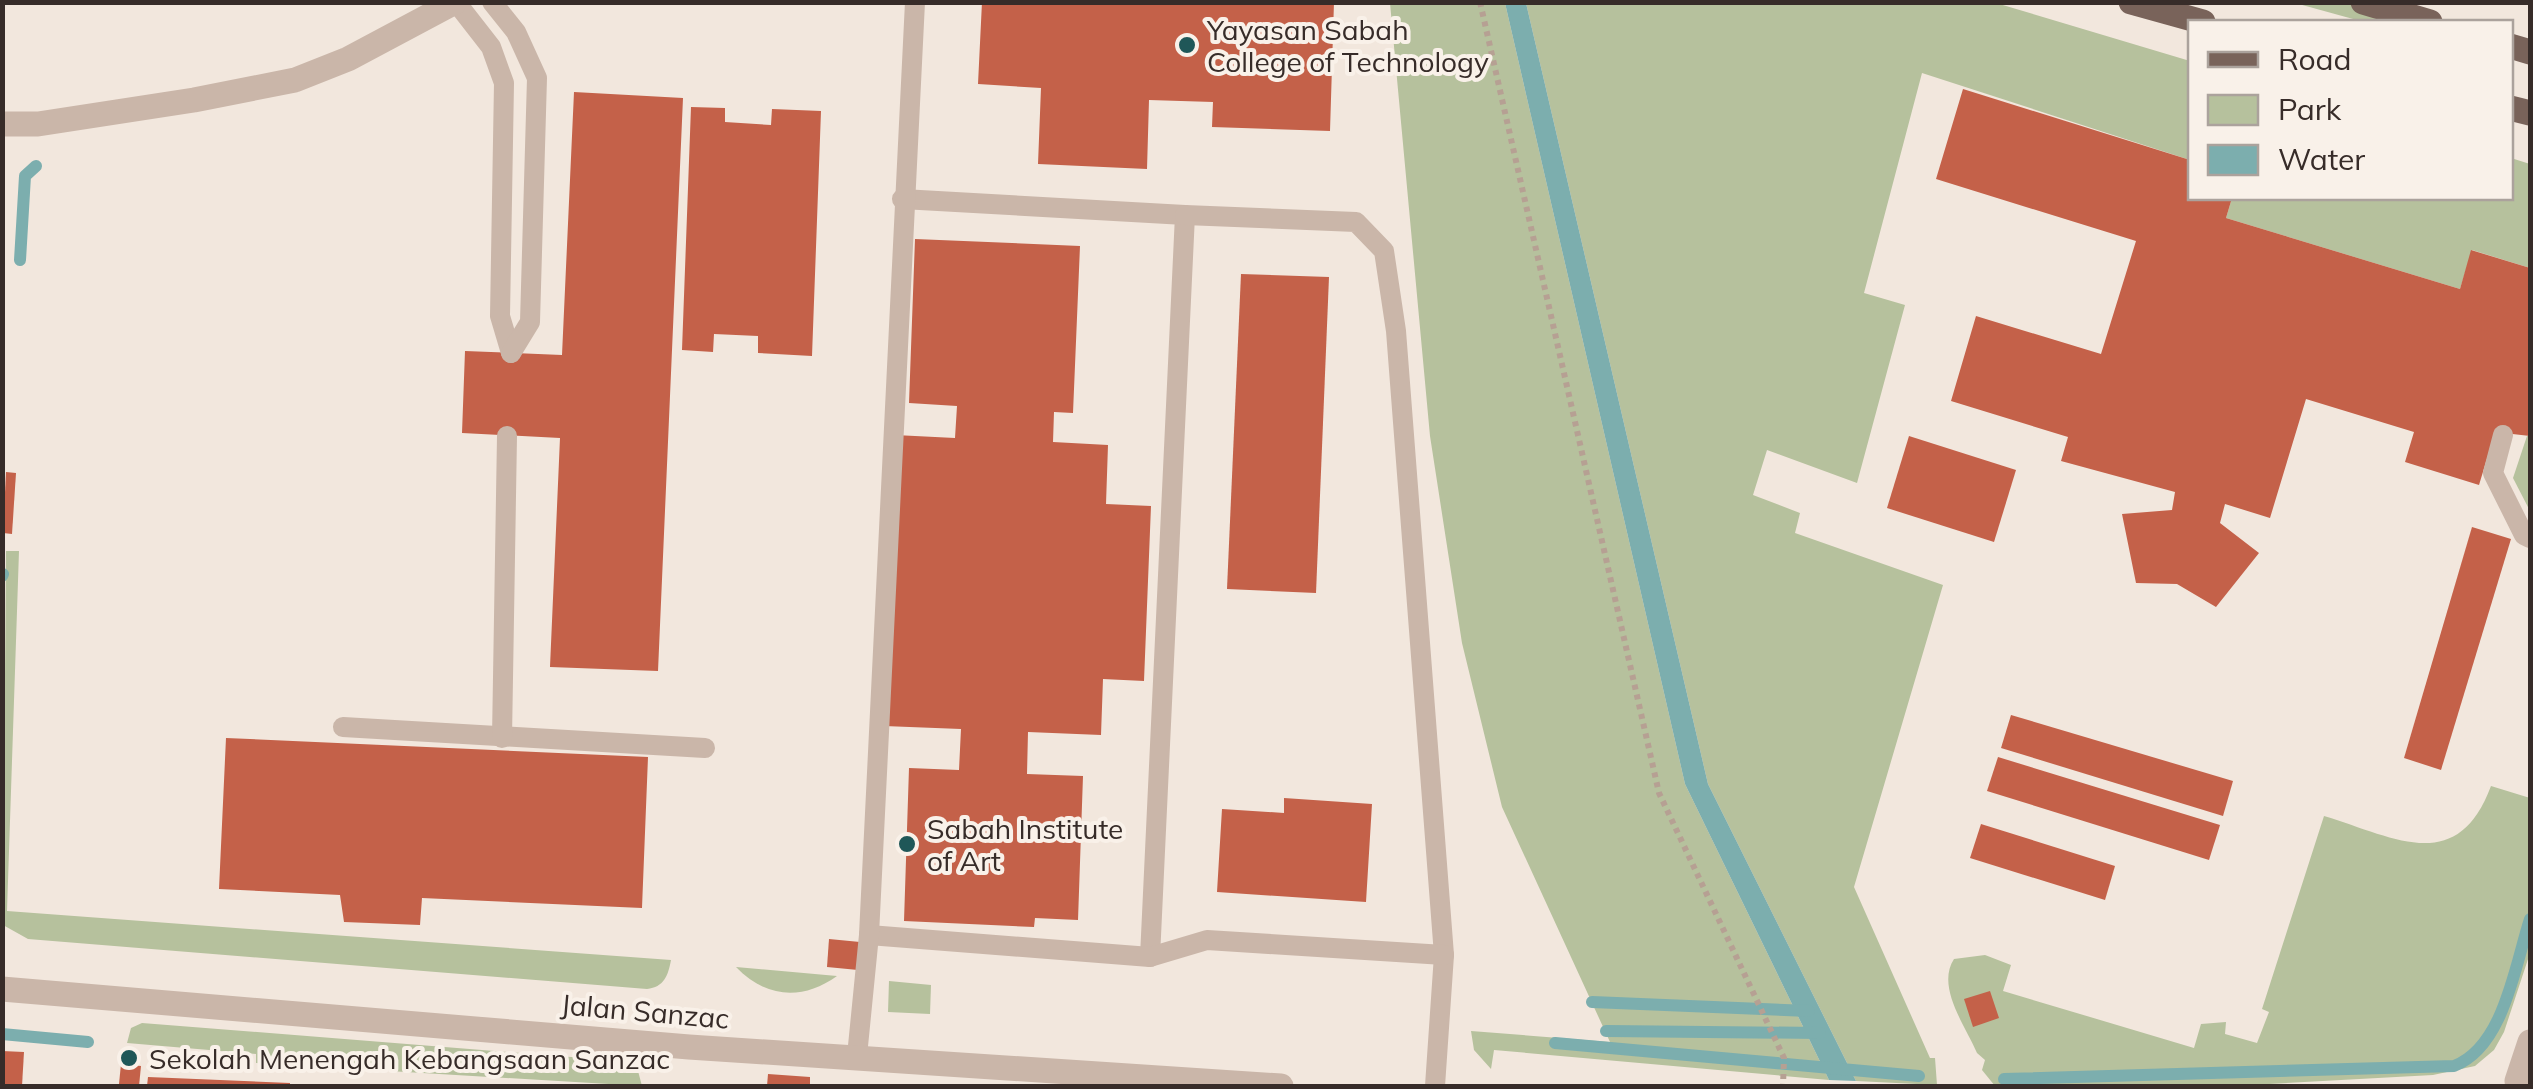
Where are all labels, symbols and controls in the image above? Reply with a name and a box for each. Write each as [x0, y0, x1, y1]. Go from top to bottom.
place label: Yayasan Sabah College of Technology [1206, 12, 1489, 79]
legend [2188, 20, 2513, 200]
marker: Yayasan Sabah College of Technology [1176, 34, 1198, 56]
text: Road [2278, 40, 2352, 78]
text: Park [2278, 90, 2342, 128]
text: Water [2278, 140, 2365, 178]
place label: Sabah Institute of Art [927, 811, 1123, 878]
marker: Sabah Institute of Art [896, 833, 918, 855]
street label: Jalan Sanzac [559, 986, 731, 1036]
place label: Sekolah Menengah Kebangsaan Sanzac [149, 1041, 670, 1076]
marker: Sekolah Menengah Kebangsaan Sanzac [118, 1047, 140, 1069]

